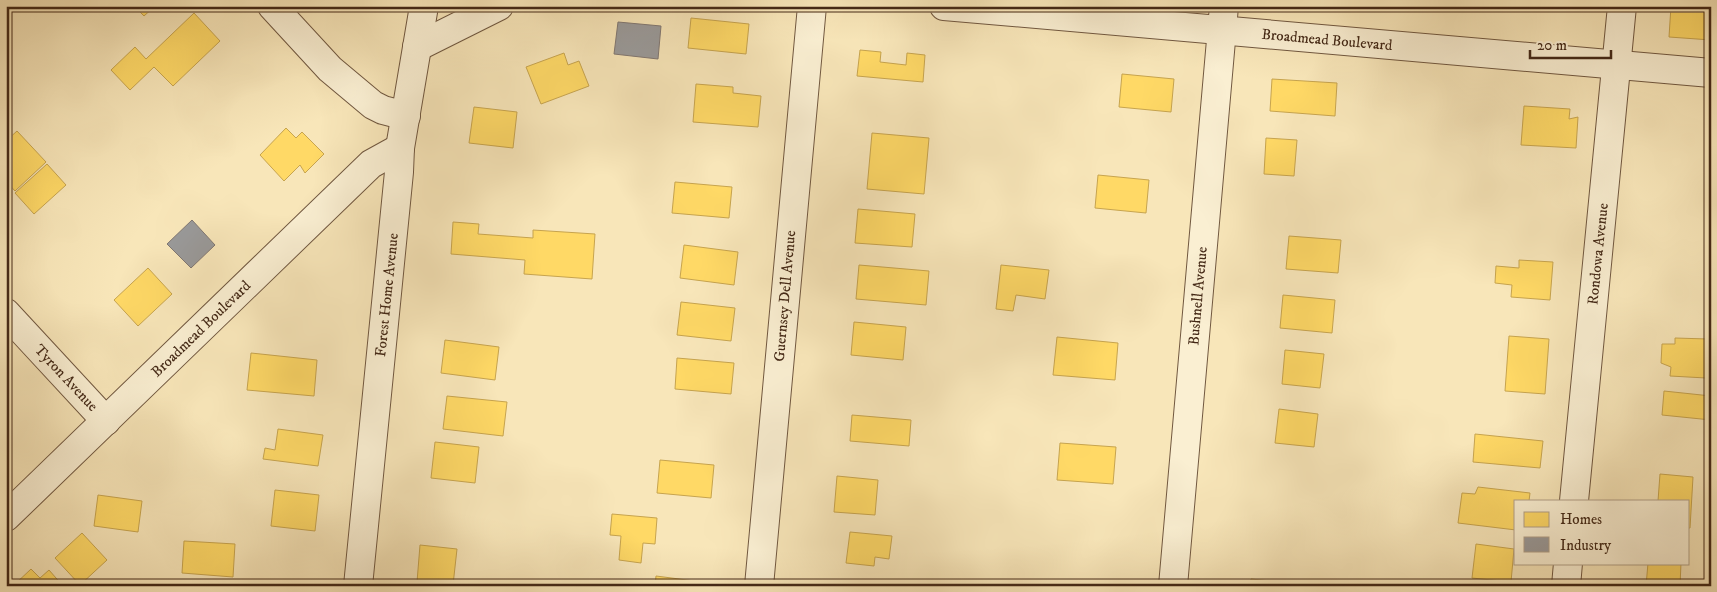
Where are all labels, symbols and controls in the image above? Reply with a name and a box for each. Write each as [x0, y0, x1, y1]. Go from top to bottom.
street label: Broadmead Boulevard [1261, 25, 1394, 55]
scale bar [1530, 28, 1611, 60]
text: 20 m [1537, 36, 1567, 55]
street label: Rondowa Avenue [1583, 202, 1613, 306]
street label: Guernsey Dell Avenue [770, 230, 800, 362]
street label: Forest Home Avenue [371, 232, 403, 358]
street label: Bushnell Avenue [1184, 246, 1212, 346]
street label: Broadmead Boulevard [147, 276, 255, 381]
street label: Tyron Avenue [30, 340, 102, 416]
legend [1514, 500, 1690, 564]
text: Homes [1560, 510, 1602, 529]
text: Industry [1560, 536, 1612, 555]

